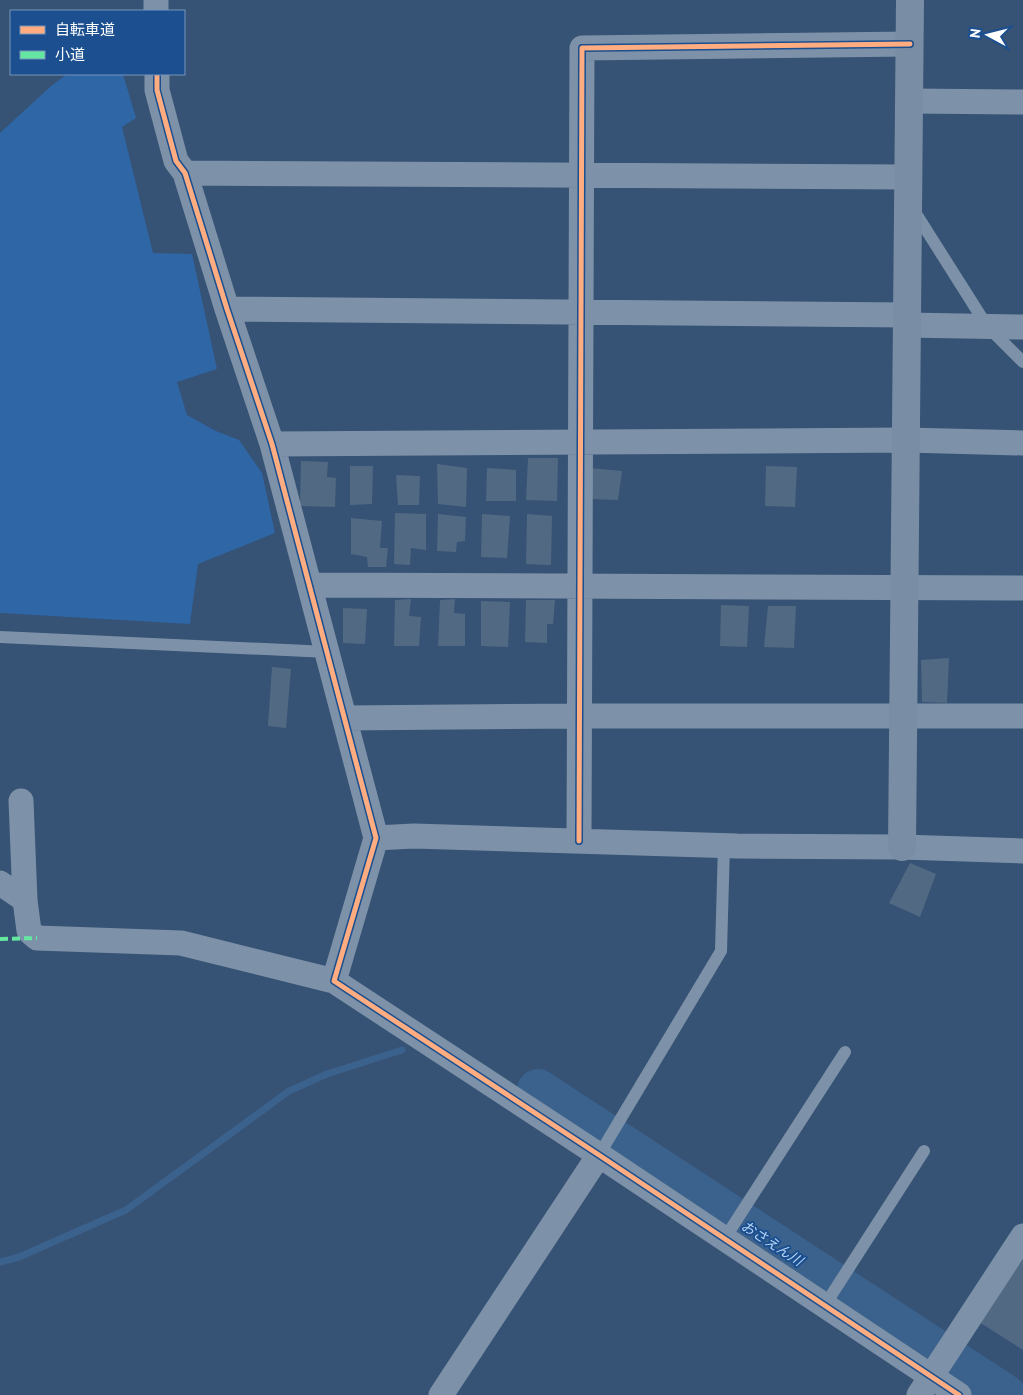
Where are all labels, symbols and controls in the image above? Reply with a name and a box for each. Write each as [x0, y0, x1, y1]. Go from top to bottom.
legend [10, 10, 185, 75]
north arrow [963, 10, 1013, 60]
text: 自転車道 [55, 20, 115, 39]
text: N [966, 28, 985, 39]
text: 小道 [55, 45, 85, 64]
water label: おさえん川 [738, 1216, 808, 1271]

